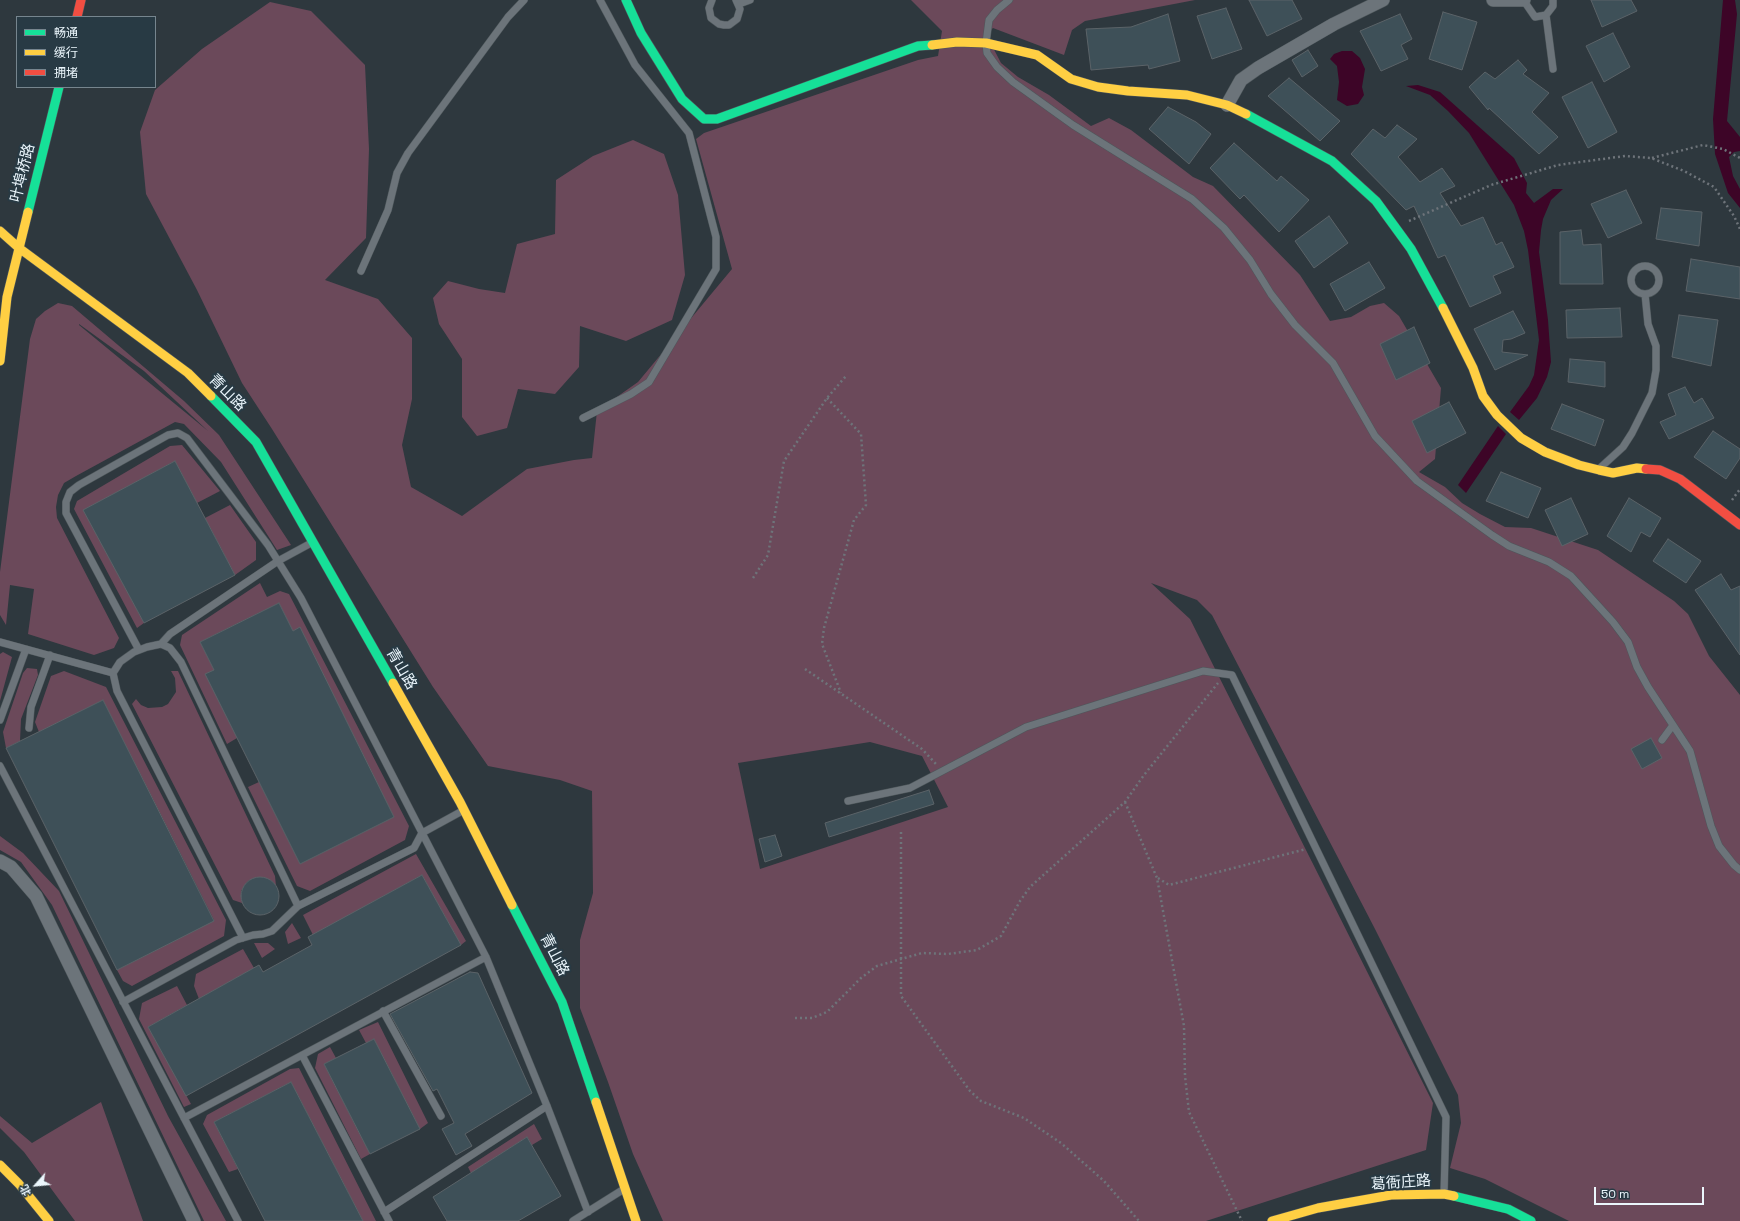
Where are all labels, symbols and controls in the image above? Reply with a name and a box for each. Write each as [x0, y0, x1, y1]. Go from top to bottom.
legend [16, 16, 156, 88]
text: 畅通 [54, 25, 78, 41]
text: 缓行 [54, 45, 78, 61]
text: 拥堵 [54, 65, 78, 81]
street label: 叶埠桥路 [7, 142, 39, 204]
street label: 青山路 [205, 371, 249, 415]
street label: 青山路 [382, 645, 420, 693]
street label: 青山路 [536, 931, 572, 979]
north arrow [16, 1165, 56, 1205]
street label: 葛衙庄路 [1370, 1172, 1432, 1194]
scale bar [1596, 1179, 1706, 1205]
text: 北 [17, 1182, 34, 1199]
text: 50 m [1601, 1186, 1629, 1202]

